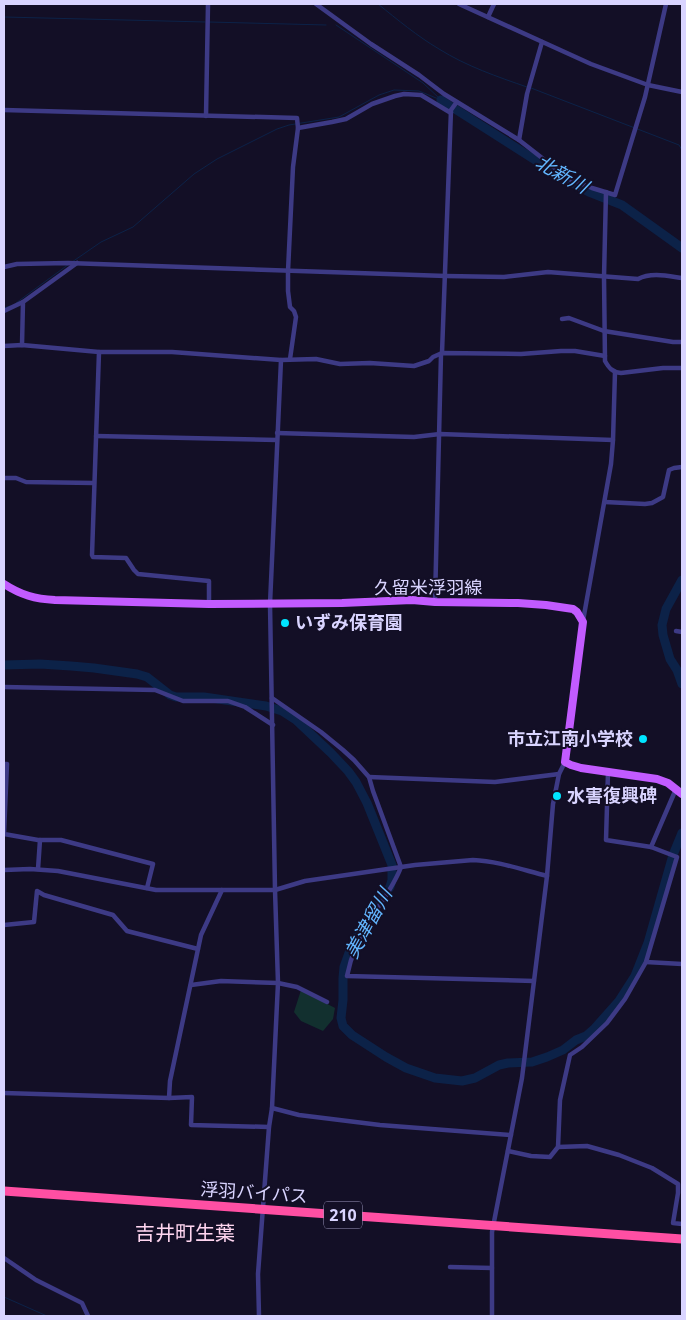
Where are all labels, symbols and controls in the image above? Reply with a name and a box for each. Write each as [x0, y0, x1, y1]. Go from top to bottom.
water label: 北新川 [531, 149, 595, 200]
street label: 久留米浮羽線 [374, 575, 482, 599]
place label: いずみ保育園 [295, 610, 403, 634]
marker: いずみ保育園 [279, 617, 291, 629]
place label: 市立江南小学校 [507, 726, 633, 750]
marker: 市立江南小学校 [637, 733, 649, 745]
place label: 水害復興碑 [567, 783, 657, 807]
marker: 水害復興碑 [551, 790, 563, 802]
water label: 美津留川 [338, 882, 399, 963]
street label: 浮羽バイパス [200, 1176, 309, 1208]
road number: 210 [324, 1202, 362, 1228]
district label: 吉井町生葉 [135, 1219, 235, 1246]

